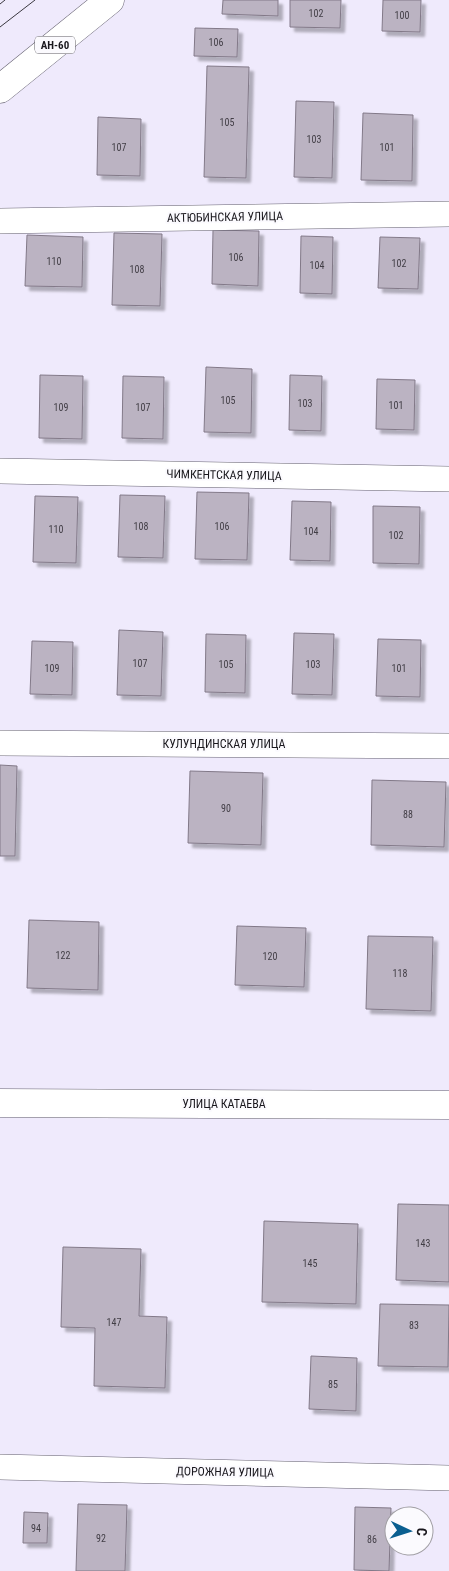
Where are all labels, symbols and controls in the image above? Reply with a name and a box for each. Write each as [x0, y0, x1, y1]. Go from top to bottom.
house number: 102 [309, 8, 323, 19]
house number: 100 [395, 10, 409, 21]
road number: АН-60 [35, 36, 75, 54]
house number: 106 [209, 37, 223, 48]
house number: 105 [220, 117, 234, 128]
house number: 103 [307, 134, 321, 145]
house number: 107 [112, 142, 126, 153]
house number: 101 [380, 142, 394, 153]
street label: АКТЮБИНСКАЯ УЛИЦА [167, 209, 283, 225]
house number: 106 [229, 252, 243, 263]
house number: 110 [47, 256, 61, 267]
house number: 102 [392, 258, 406, 269]
house number: 104 [310, 260, 324, 271]
house number: 108 [130, 264, 144, 275]
house number: 105 [221, 395, 235, 406]
house number: 103 [298, 398, 312, 409]
house number: 101 [389, 400, 403, 411]
house number: 109 [54, 402, 68, 413]
house number: 107 [136, 402, 150, 413]
street label: ЧИМКЕНТСКАЯ УЛИЦА [166, 467, 282, 483]
house number: 108 [134, 521, 148, 532]
house number: 106 [215, 521, 229, 532]
house number: 110 [49, 524, 63, 535]
house number: 104 [304, 526, 318, 537]
house number: 102 [389, 530, 403, 541]
house number: 107 [133, 658, 147, 669]
house number: 105 [219, 659, 233, 670]
house number: 103 [306, 659, 320, 670]
house number: 109 [45, 663, 59, 674]
house number: 101 [392, 663, 406, 674]
street label: КУЛУНДИНСКАЯ УЛИЦА [162, 737, 286, 751]
house number: 90 [221, 803, 231, 814]
house number: 88 [403, 809, 413, 820]
house number: 122 [56, 950, 70, 961]
house number: 120 [263, 951, 277, 962]
house number: 118 [393, 968, 407, 979]
street label: УЛИЦА КАТАЕВА [182, 1097, 266, 1111]
house number: 143 [416, 1238, 430, 1249]
house number: 145 [303, 1258, 317, 1269]
house number: 147 [107, 1317, 121, 1328]
house number: 83 [409, 1320, 419, 1331]
house number: 85 [328, 1379, 338, 1390]
street label: ДОРОЖНАЯ УЛИЦА [176, 1464, 274, 1480]
north arrow [384, 1506, 434, 1556]
house number: 94 [31, 1523, 41, 1534]
text: С [414, 1527, 430, 1536]
house number: 92 [96, 1533, 106, 1544]
house number: 86 [367, 1534, 377, 1545]

